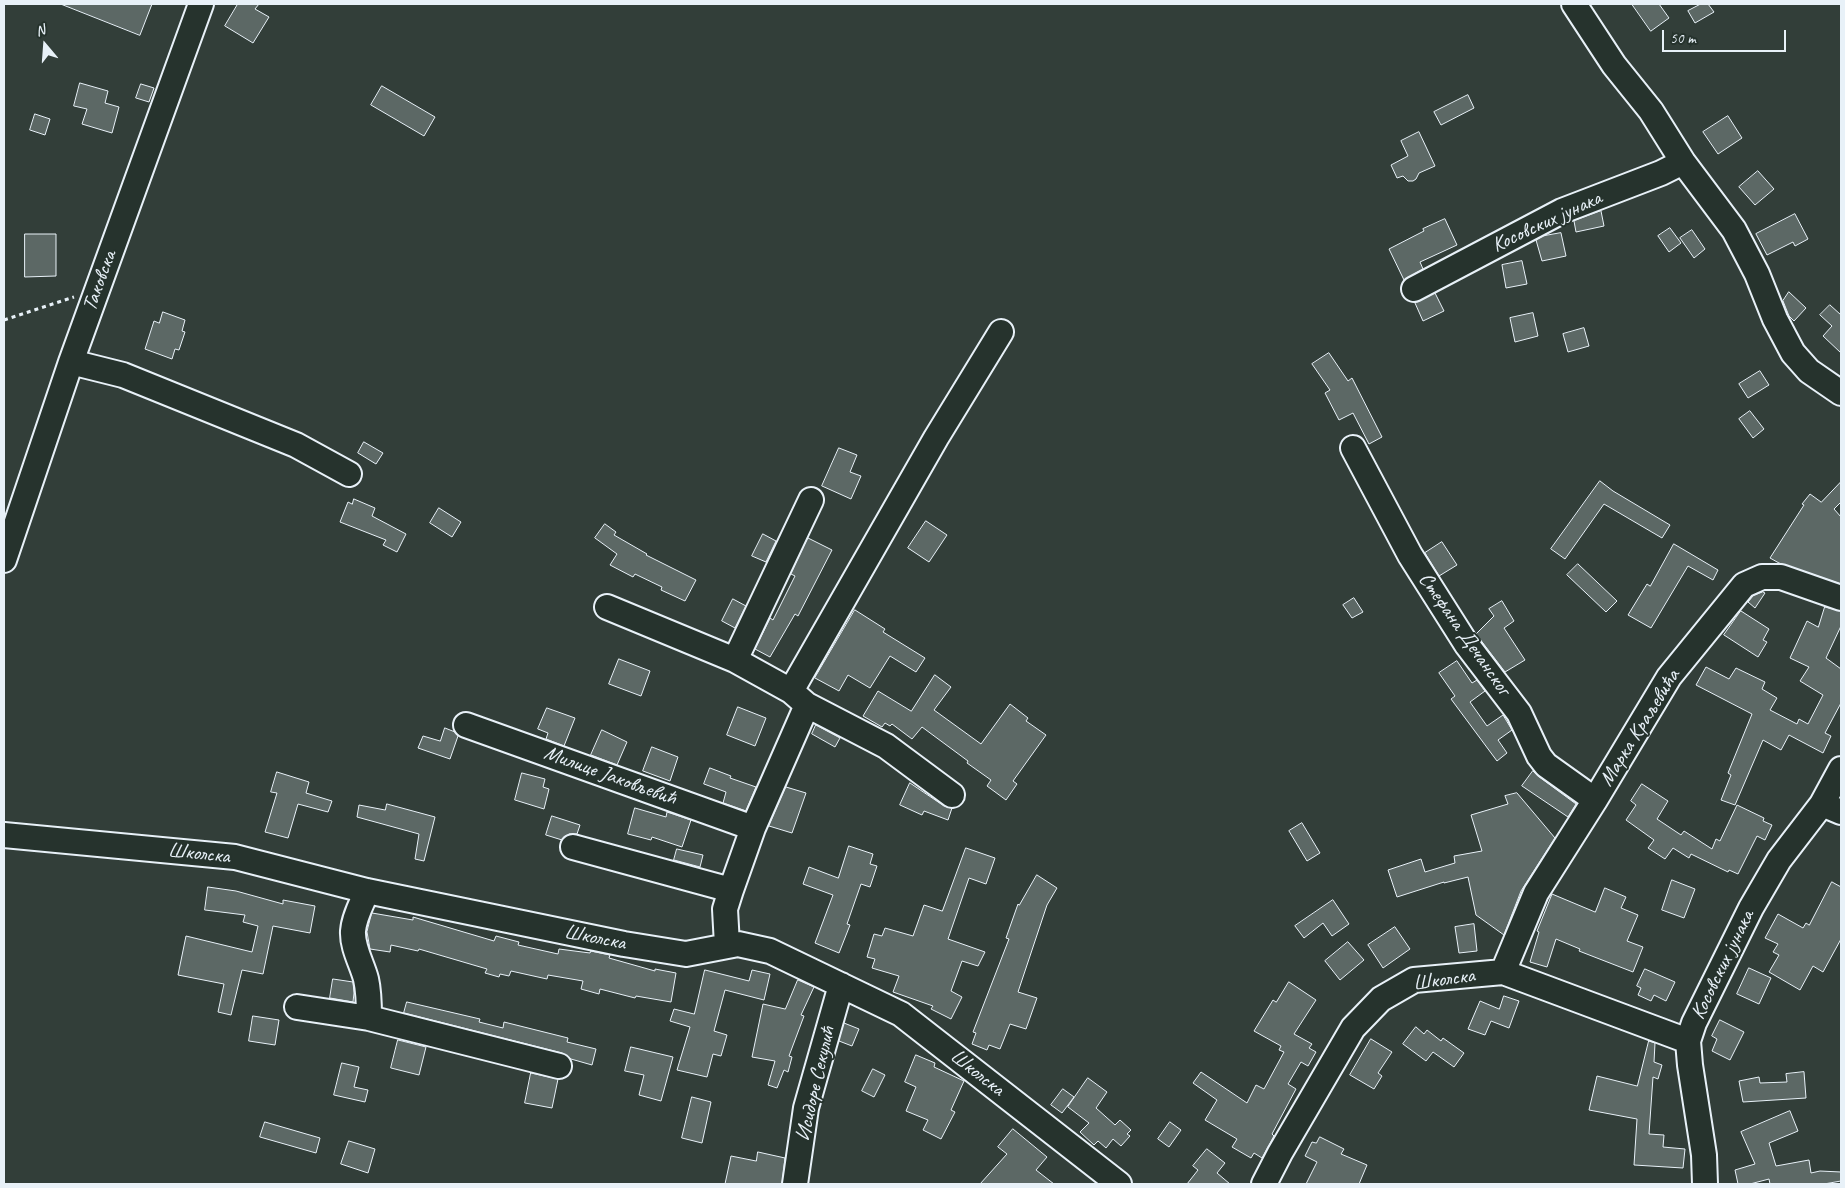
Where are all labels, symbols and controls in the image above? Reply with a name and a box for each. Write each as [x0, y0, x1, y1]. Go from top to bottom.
north arrow [20, 20, 70, 70]
scale bar [1665, 20, 1789, 52]
text: N [33, 21, 47, 40]
text: 50 m [1670, 29, 1696, 48]
street label: Косовских јунака [1488, 186, 1606, 258]
street label: Таковска [78, 247, 122, 315]
street label: Стефана Дечанског [1412, 568, 1516, 700]
street label: Марка Краљевића [1594, 665, 1686, 791]
street label: Милице Јаковљевић [541, 740, 679, 812]
street label: Школска [167, 838, 231, 870]
street label: Косовских јунака [1686, 906, 1760, 1024]
street label: Школска [562, 920, 628, 956]
street label: Школска [1412, 963, 1476, 997]
street label: Исидоре Секулић [791, 1024, 841, 1144]
street label: Школска [945, 1044, 1009, 1102]

